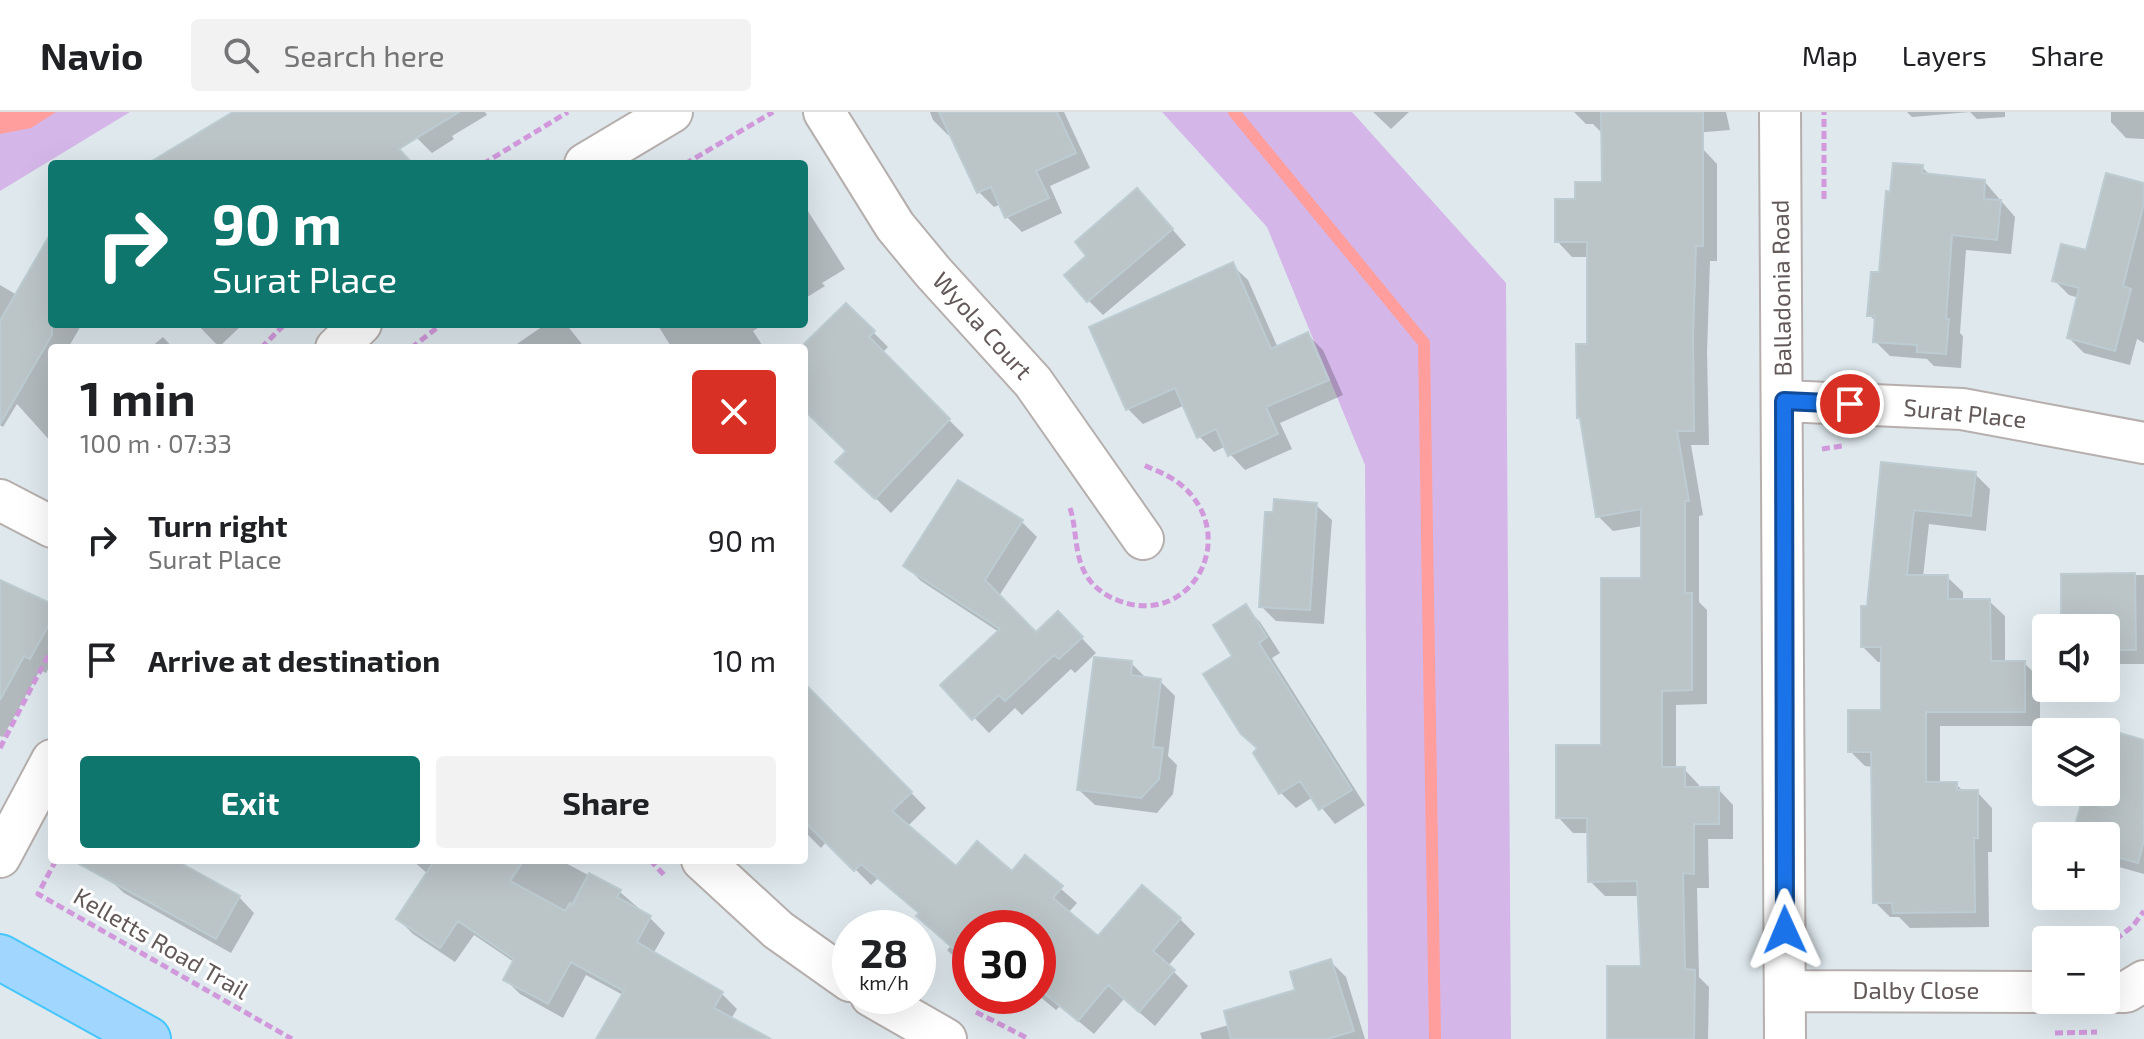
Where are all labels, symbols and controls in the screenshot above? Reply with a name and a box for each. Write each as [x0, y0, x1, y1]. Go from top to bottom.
search box [191, 19, 751, 91]
text: Navio [40, 32, 143, 78]
icon: search [219, 33, 263, 77]
text: Search here [283, 37, 445, 73]
text: Map [1802, 38, 1858, 72]
text: Layers [1902, 38, 1987, 72]
text: Share [2031, 38, 2104, 72]
text: 90 m [212, 189, 342, 256]
icon: right [80, 192, 184, 296]
street label: Balladonia Road [1764, 199, 1797, 377]
text: Surat Place [212, 257, 397, 300]
street label: Wyola Court [927, 265, 1039, 385]
text: 1 min [80, 368, 196, 426]
button: close [692, 370, 776, 454]
pin [1816, 370, 1884, 438]
icon: arrive [1828, 382, 1872, 426]
street label: Surat Place [1902, 392, 2028, 433]
text: 100 m · 07:33 [80, 427, 232, 458]
text: Turn right [148, 507, 288, 543]
icon: right [80, 518, 124, 562]
text: 90 m [708, 522, 776, 558]
text: Surat Place [148, 543, 282, 574]
map controls [2032, 614, 2120, 1014]
button: sound [2032, 614, 2120, 702]
icon: arrive [80, 638, 124, 682]
text: Arrive at destination [148, 642, 440, 678]
text: 10 m [713, 642, 776, 678]
button: layers [2032, 718, 2120, 806]
button: Exit [80, 756, 420, 848]
button: Share [436, 756, 776, 848]
button: + [2032, 822, 2120, 910]
street label: Kelletts Road Trail [69, 881, 254, 1005]
position arrow [1743, 888, 1827, 972]
speed limit sign: 30 [952, 910, 1056, 1014]
button: − [2032, 926, 2120, 1014]
text: 28 [860, 928, 908, 976]
text: km/h [859, 970, 909, 994]
street label: Dalby Close [1853, 975, 1979, 1004]

